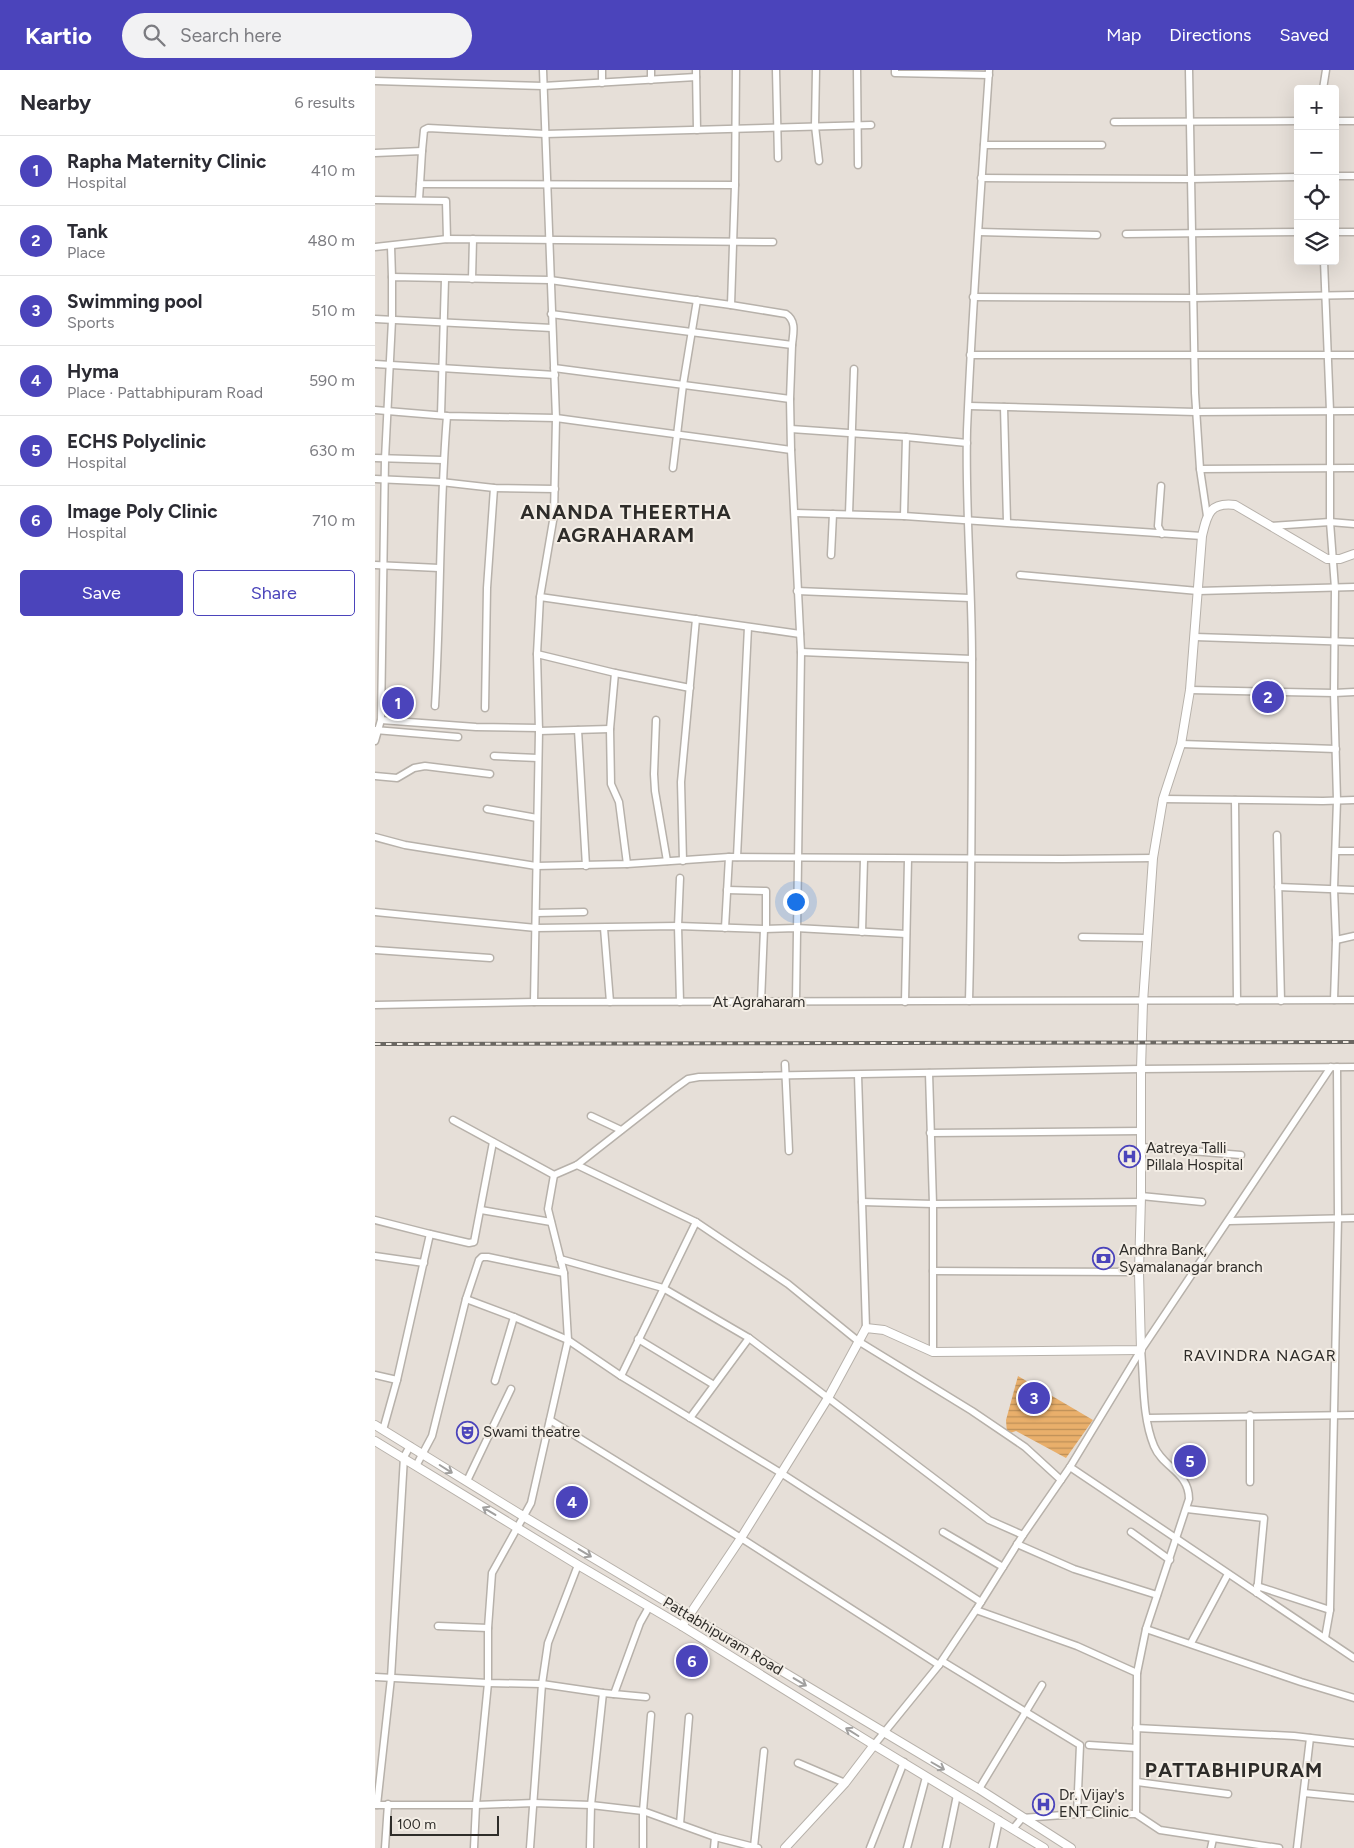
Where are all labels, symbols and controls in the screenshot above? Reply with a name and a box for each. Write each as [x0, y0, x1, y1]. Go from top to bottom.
search box [122, 13, 472, 58]
text: Kartio [25, 21, 92, 50]
icon: search [140, 21, 168, 49]
text: Search here [180, 24, 282, 47]
text: Map [1106, 24, 1141, 46]
text: Directions [1169, 24, 1251, 46]
text: Saved [1279, 24, 1329, 46]
map controls [1294, 85, 1339, 265]
button: + [1294, 85, 1339, 130]
text: Nearby [20, 90, 91, 115]
text: 6 results [294, 93, 355, 112]
button: − [1294, 130, 1339, 175]
text: Rapha Maternity Clinic [67, 150, 266, 173]
text: 1 [33, 161, 39, 180]
text: 410 m [311, 161, 355, 180]
text: Hospital [67, 173, 127, 192]
button: locate [1294, 175, 1339, 220]
text: Tank [67, 220, 108, 243]
button: layers [1294, 220, 1339, 265]
text: 2 [31, 231, 41, 250]
text: 480 m [307, 231, 355, 250]
text: Place [67, 243, 105, 262]
text: Swimming pool [67, 290, 202, 313]
text: 3 [32, 301, 40, 320]
text: 510 m [311, 301, 355, 320]
text: Sports [67, 313, 114, 332]
text: Hyma [67, 360, 119, 383]
text: 4 [31, 371, 41, 390]
text: 590 m [309, 371, 355, 390]
text: Place · Pattabhipuram Road [67, 383, 263, 402]
text: ECHS Polyclinic [67, 430, 206, 453]
text: 5 [31, 441, 41, 460]
text: 630 m [309, 441, 355, 460]
text: Hospital [67, 453, 127, 472]
text: Image Poly Clinic [67, 500, 218, 523]
district label: ANANDA THEERTHA AGRAHARAM [520, 500, 732, 547]
text: 6 [31, 511, 41, 530]
text: 710 m [312, 511, 355, 530]
text: Hospital [67, 523, 127, 542]
button: Save [20, 570, 183, 616]
button: Share [193, 570, 355, 616]
pin: 2 [1252, 678, 1284, 716]
pin: 1 [382, 684, 414, 722]
your location [783, 889, 809, 915]
street label: At Agraharam [713, 993, 805, 1011]
place label: Aatreya Talli Pillala Hospital [1146, 1139, 1243, 1174]
hospital icon: Aatreya Talli Pillala Hospital [1118, 1145, 1142, 1169]
place label: Andhra Bank, Syamalanagar branch [1119, 1241, 1263, 1276]
bank icon: Andhra Bank, Syamalanagar branch [1091, 1247, 1115, 1271]
district label: RAVINDRA NAGAR [1183, 1346, 1337, 1365]
pin: 3 [1018, 1379, 1050, 1417]
theatre icon: Swami theatre [455, 1420, 479, 1444]
place label: Swami theatre [483, 1423, 580, 1441]
pin: 5 [1174, 1442, 1206, 1480]
one-way arrow [439, 1464, 453, 1474]
pin: 4 [556, 1483, 588, 1521]
one-way arrow [483, 1505, 497, 1515]
one-way arrow [577, 1549, 591, 1559]
street label: Pattabhipuram Road [660, 1593, 786, 1679]
pin: 6 [676, 1642, 708, 1680]
one-way arrow [792, 1677, 806, 1687]
one-way arrow [846, 1727, 860, 1737]
district label: PATTABHIPURAM [1145, 1758, 1323, 1782]
one-way arrow [931, 1761, 945, 1771]
place label: Dr. Vijay's ENT Clinic [1059, 1786, 1129, 1821]
hospital icon: Dr. Vijay's ENT Clinic [1031, 1792, 1055, 1816]
scale bar [390, 1813, 499, 1836]
text: 100 m [397, 1816, 436, 1833]

